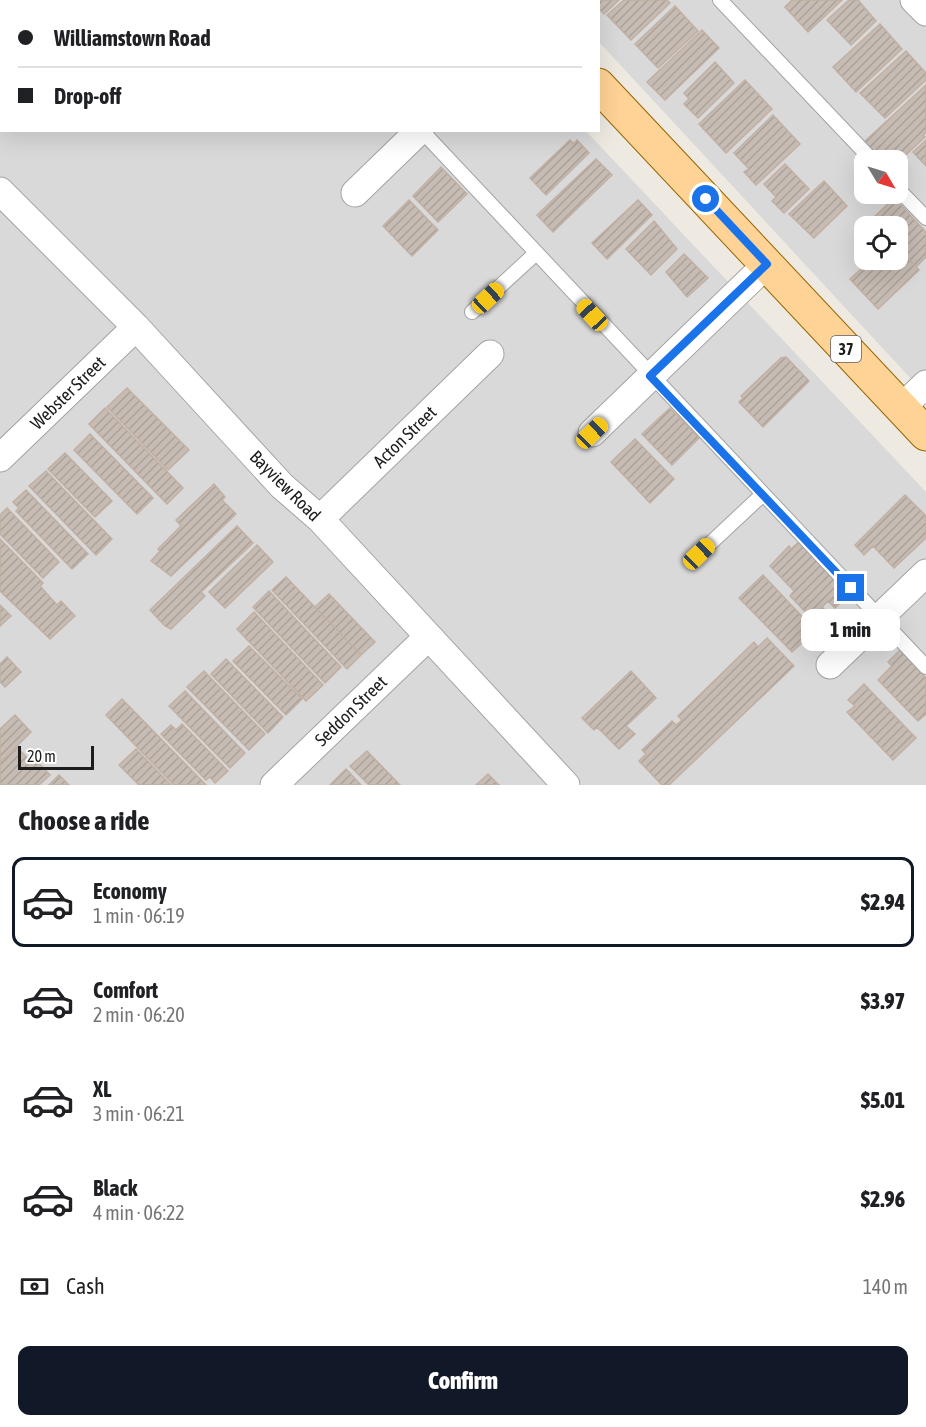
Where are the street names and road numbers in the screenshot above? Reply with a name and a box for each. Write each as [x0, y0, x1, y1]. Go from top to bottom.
road number: 37 [831, 336, 861, 362]
street label: Webster Street [26, 352, 109, 434]
street label: Acton Street [369, 401, 441, 472]
street label: Bayview Road [246, 446, 325, 525]
street label: Seddon Street [310, 671, 391, 750]

